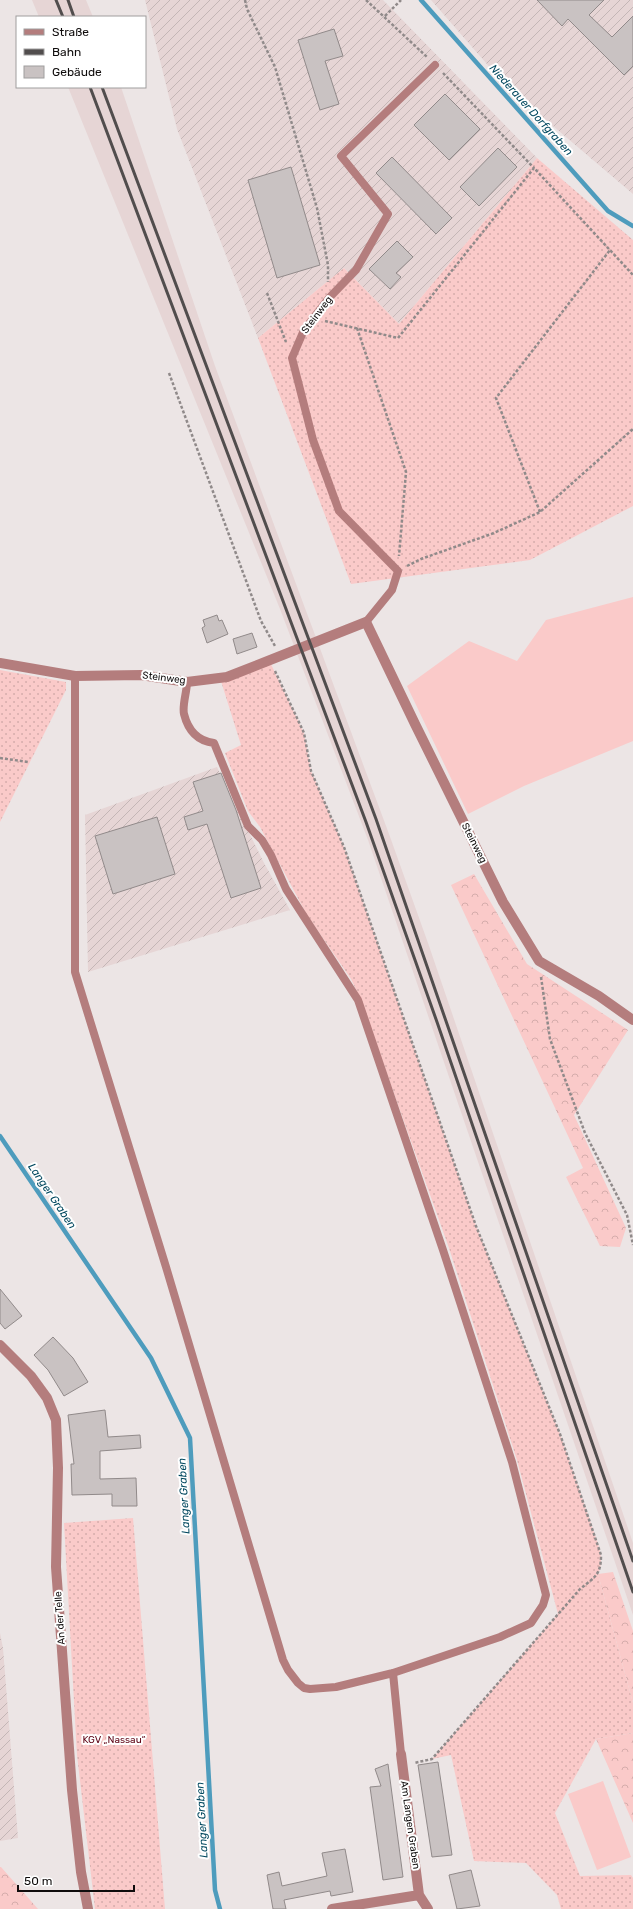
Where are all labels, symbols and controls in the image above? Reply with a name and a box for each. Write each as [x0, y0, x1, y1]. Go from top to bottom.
legend [16, 16, 146, 88]
text: Straße [52, 25, 89, 39]
text: Bahn [52, 45, 81, 59]
water label: Niederauer Dorfgraben [487, 62, 576, 158]
text: Gebäude [52, 65, 102, 79]
street label: Steinweg [299, 294, 335, 336]
street label: Steinweg [142, 669, 186, 687]
street label: Steinweg [459, 821, 489, 865]
water label: Langer Graben [25, 1161, 79, 1231]
water label: Langer Graben [176, 1457, 192, 1534]
street label: An der Telle [52, 1591, 68, 1645]
park label: KGV „Nassau“ [82, 1734, 146, 1746]
street label: Am Langen Graben [398, 1780, 422, 1870]
water label: Langer Graben [194, 1781, 210, 1858]
scale bar [18, 1867, 134, 1893]
text: 50 m [24, 1874, 52, 1888]

